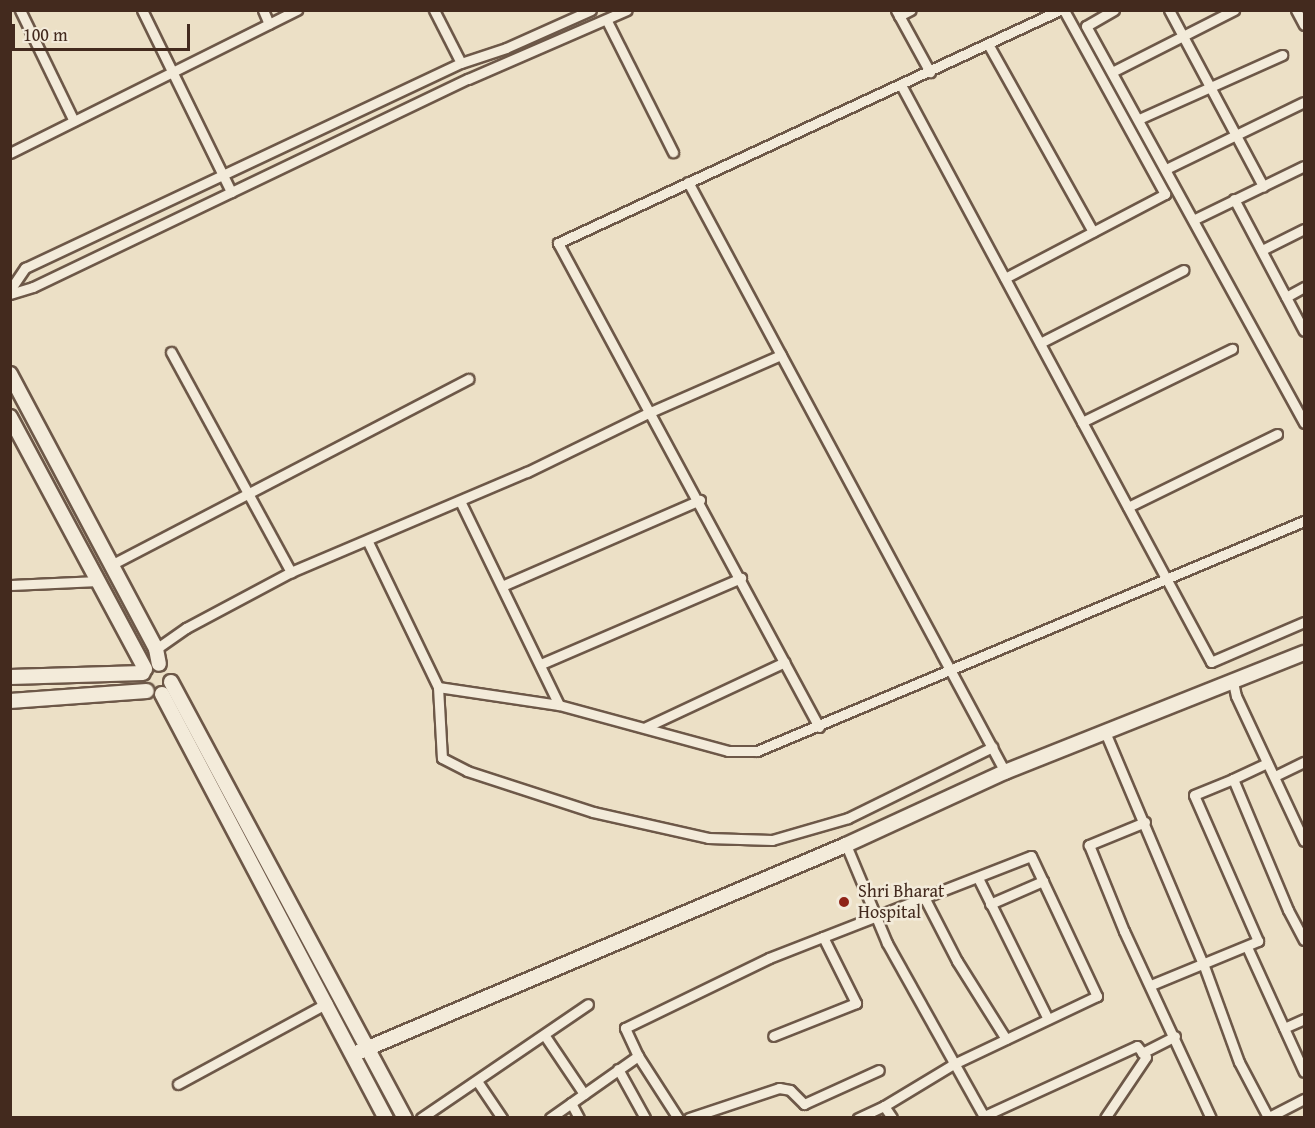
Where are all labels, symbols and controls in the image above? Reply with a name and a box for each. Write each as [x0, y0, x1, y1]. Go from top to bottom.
scale bar [15, 12, 194, 50]
text: 100 m [23, 21, 68, 48]
place label: Shri Bharat Hospital [858, 881, 944, 924]
marker: Shri Bharat Hospital [835, 893, 853, 911]

